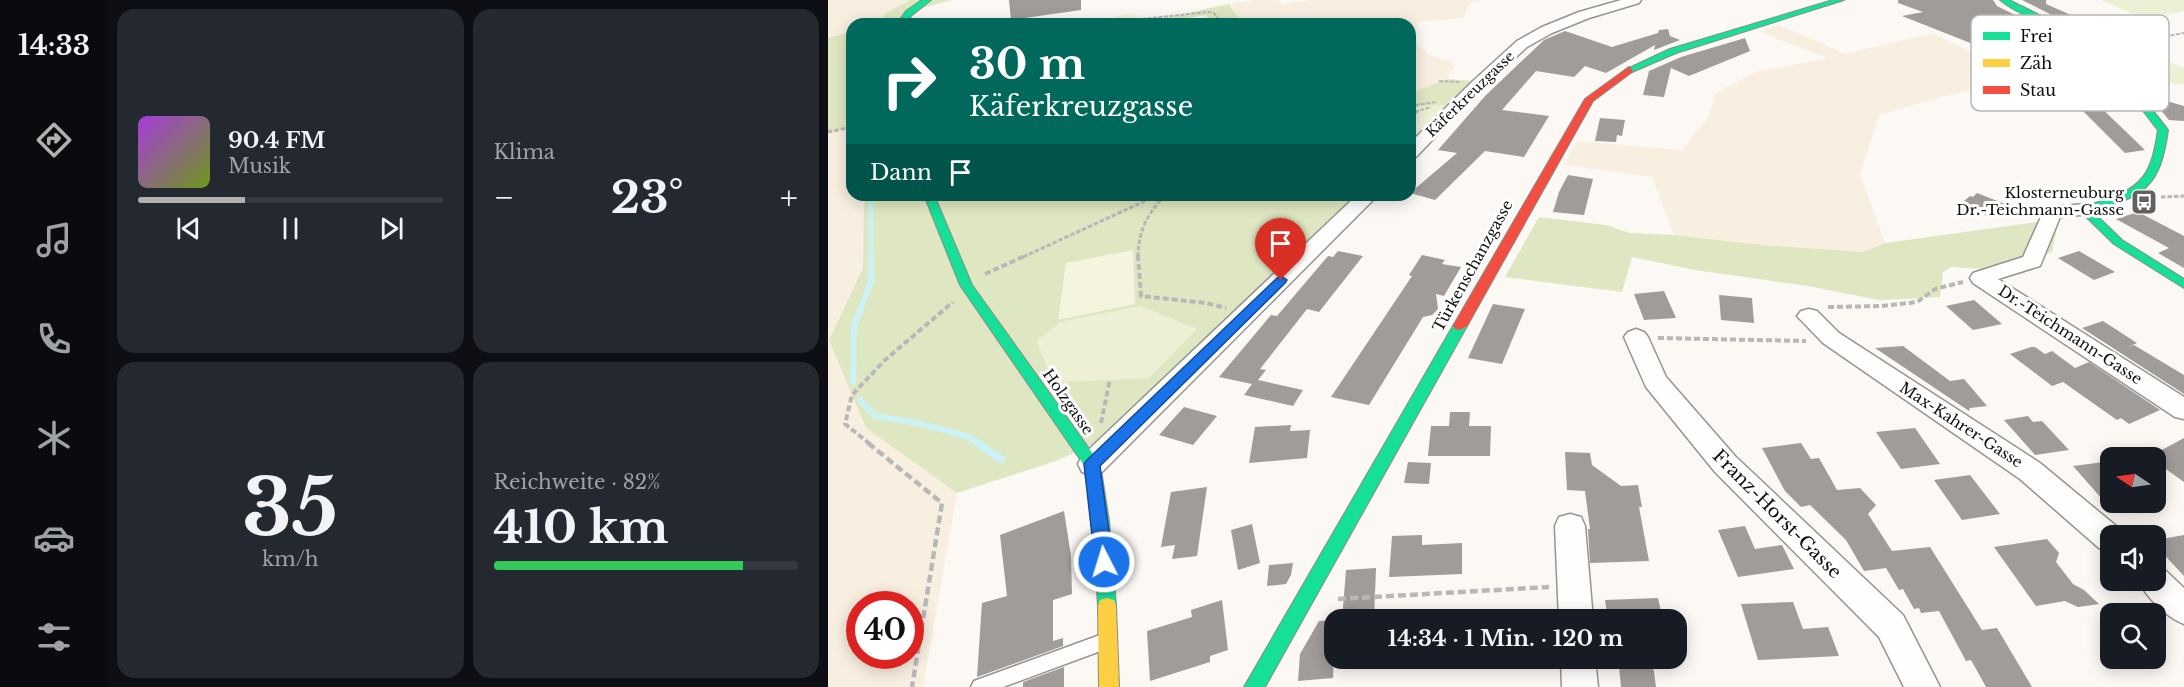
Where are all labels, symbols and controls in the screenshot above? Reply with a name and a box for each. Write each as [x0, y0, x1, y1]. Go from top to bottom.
legend [1971, 15, 2169, 111]
text: Frei [2020, 26, 2053, 46]
text: 14:33 [18, 29, 90, 62]
text: 30 m [969, 38, 1085, 90]
icon: right [870, 42, 948, 120]
street label: Käferkreuzgasse [1422, 47, 1518, 141]
text: Zäh [2020, 53, 2052, 73]
text: Stau [2020, 80, 2056, 100]
text: Käferkreuzgasse [969, 90, 1193, 123]
icon: directions [33, 119, 75, 161]
text: 90.4 FM [228, 127, 326, 154]
text: Klima [494, 140, 555, 164]
text: Musik [228, 154, 291, 178]
icon: arrive [944, 156, 977, 189]
text: Dann [870, 159, 932, 186]
text: 23° [611, 169, 684, 225]
text: − [494, 177, 514, 218]
text: + [780, 177, 798, 218]
place label: Klosterneuburg Dr.-Teichmann-Gasse [1956, 183, 2125, 219]
bus stop icon: Klosterneuburg Dr.-Teichmann-Gasse [2129, 187, 2159, 217]
street label: Türkenschanzgasse [1428, 197, 1517, 335]
icon: previous [172, 212, 205, 245]
icon: pause [274, 212, 307, 245]
icon: next [375, 212, 408, 245]
pin [1255, 218, 1306, 280]
icon: music [33, 219, 75, 261]
icon: arrive [1264, 227, 1297, 260]
street label: Dr.-Teichmann-Gasse [1995, 281, 2146, 388]
icon: phone [33, 318, 75, 360]
street label: Holzgasse [1039, 365, 1098, 438]
street label: Max-Kahrer-Gasse [1896, 378, 2026, 472]
icon: climate [33, 417, 75, 459]
street label: Franz-Horst-Gasse [1708, 445, 1846, 583]
north arrow [2100, 447, 2166, 513]
map controls [2100, 447, 2166, 669]
text: 35 [242, 459, 338, 556]
text: Reichweite · 82% [494, 470, 661, 494]
text: 410 km [494, 499, 669, 555]
icon: car [33, 517, 75, 559]
button: sound [2100, 525, 2166, 591]
position arrow [1072, 530, 1136, 594]
text: km/h [262, 547, 319, 571]
speed limit sign: 40 [846, 591, 924, 669]
button: search [2100, 603, 2166, 669]
icon: filters [33, 616, 75, 658]
text: 14:34 · 1 Min. · 120 m [1388, 625, 1623, 652]

